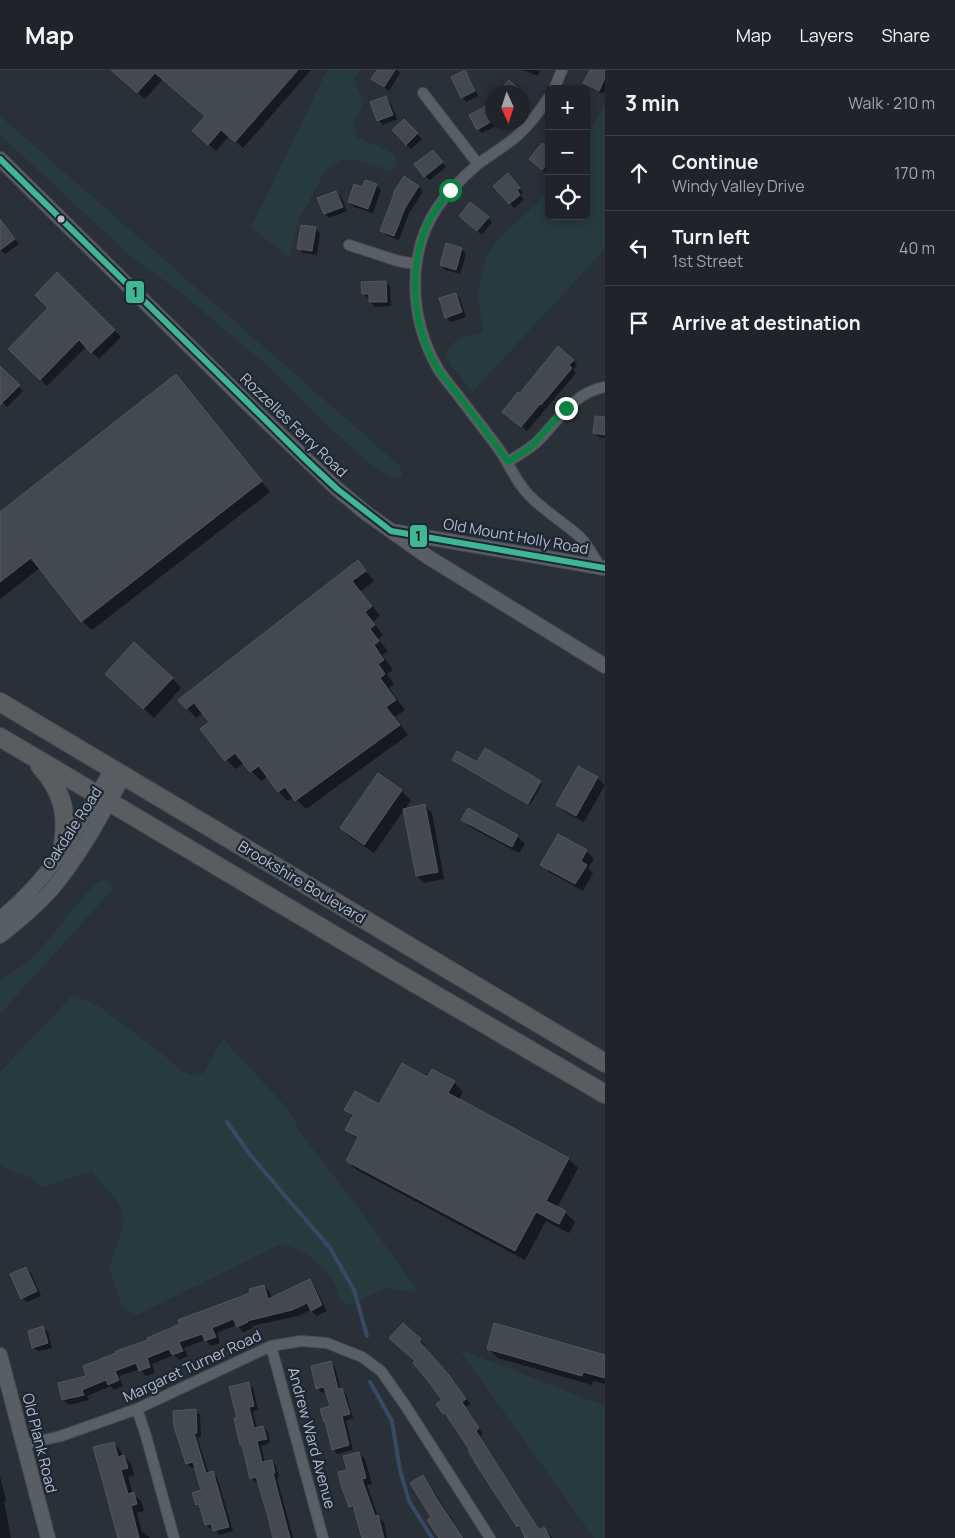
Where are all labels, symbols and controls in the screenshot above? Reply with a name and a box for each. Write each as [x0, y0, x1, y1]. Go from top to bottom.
text: Map [25, 18, 74, 51]
text: Map [736, 23, 771, 47]
text: Layers [799, 23, 853, 47]
text: Share [881, 23, 930, 47]
north arrow [485, 85, 530, 130]
map controls [545, 85, 590, 220]
button: + [545, 85, 590, 130]
text: 3 min [625, 89, 679, 117]
text: Walk · 210 m [848, 92, 935, 114]
button: − [545, 130, 590, 175]
text: Continue [672, 149, 758, 175]
icon: ahead [625, 159, 653, 187]
text: 170 m [894, 162, 935, 184]
button: locate [545, 175, 590, 220]
text: Windy Valley Drive [672, 175, 805, 197]
route start [439, 179, 462, 202]
unlabelled marker [56, 214, 66, 224]
text: Turn left [672, 224, 750, 250]
icon: left [625, 234, 653, 262]
text: 40 m [899, 237, 935, 259]
text: 1st Street [672, 250, 743, 272]
line badge: 1 [125, 280, 145, 304]
text: 1 [132, 282, 138, 301]
icon: arrive [625, 309, 653, 337]
text: Arrive at destination [672, 310, 861, 336]
street label: Rozzelles Ferry Road [236, 368, 352, 482]
route end [555, 397, 578, 420]
street label: Old Mount Holly Road [442, 513, 590, 559]
line badge: 1 [409, 524, 428, 548]
text: 1 [415, 526, 421, 545]
street label: Oakdale Road [37, 783, 107, 873]
street label: Brookshire Boulevard [234, 836, 370, 928]
street label: Margaret Turner Road [119, 1325, 265, 1407]
street label: Andrew Ward Avenue [283, 1365, 341, 1511]
street label: Old Plank Road [17, 1391, 63, 1495]

